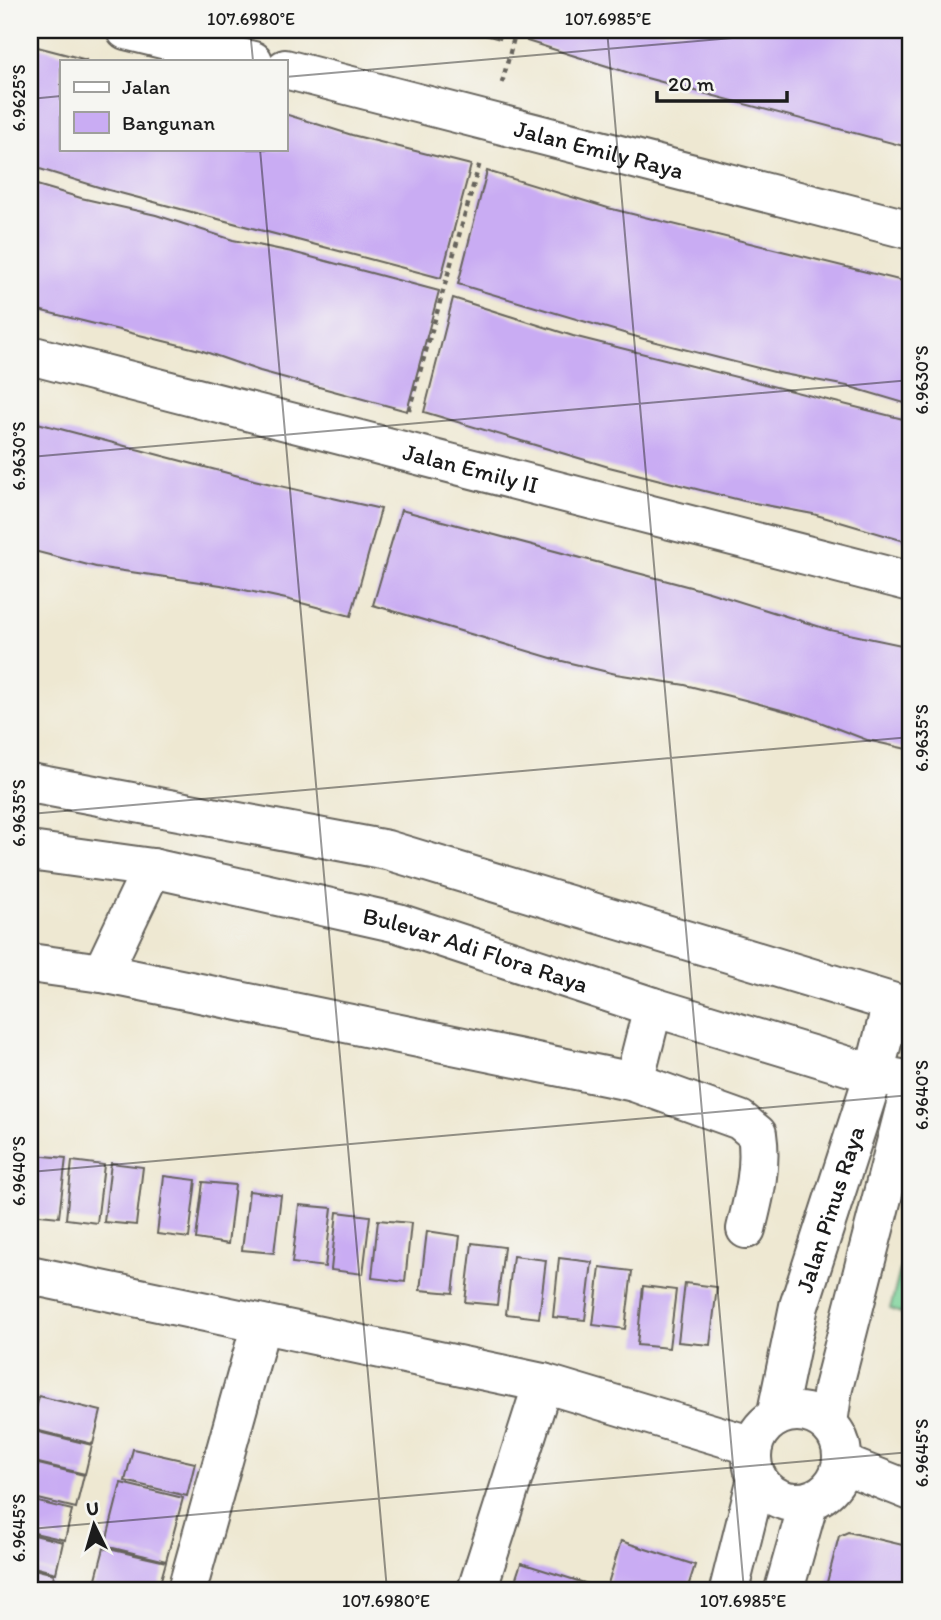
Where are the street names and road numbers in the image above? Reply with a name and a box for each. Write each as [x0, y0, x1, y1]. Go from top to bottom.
street label: Jalan Emily Raya [511, 114, 687, 185]
street label: Jalan Emily II [400, 437, 542, 499]
street label: Bulevar Adi Flora Raya [360, 901, 592, 999]
street label: Jalan Pinus Raya [789, 1122, 870, 1296]

